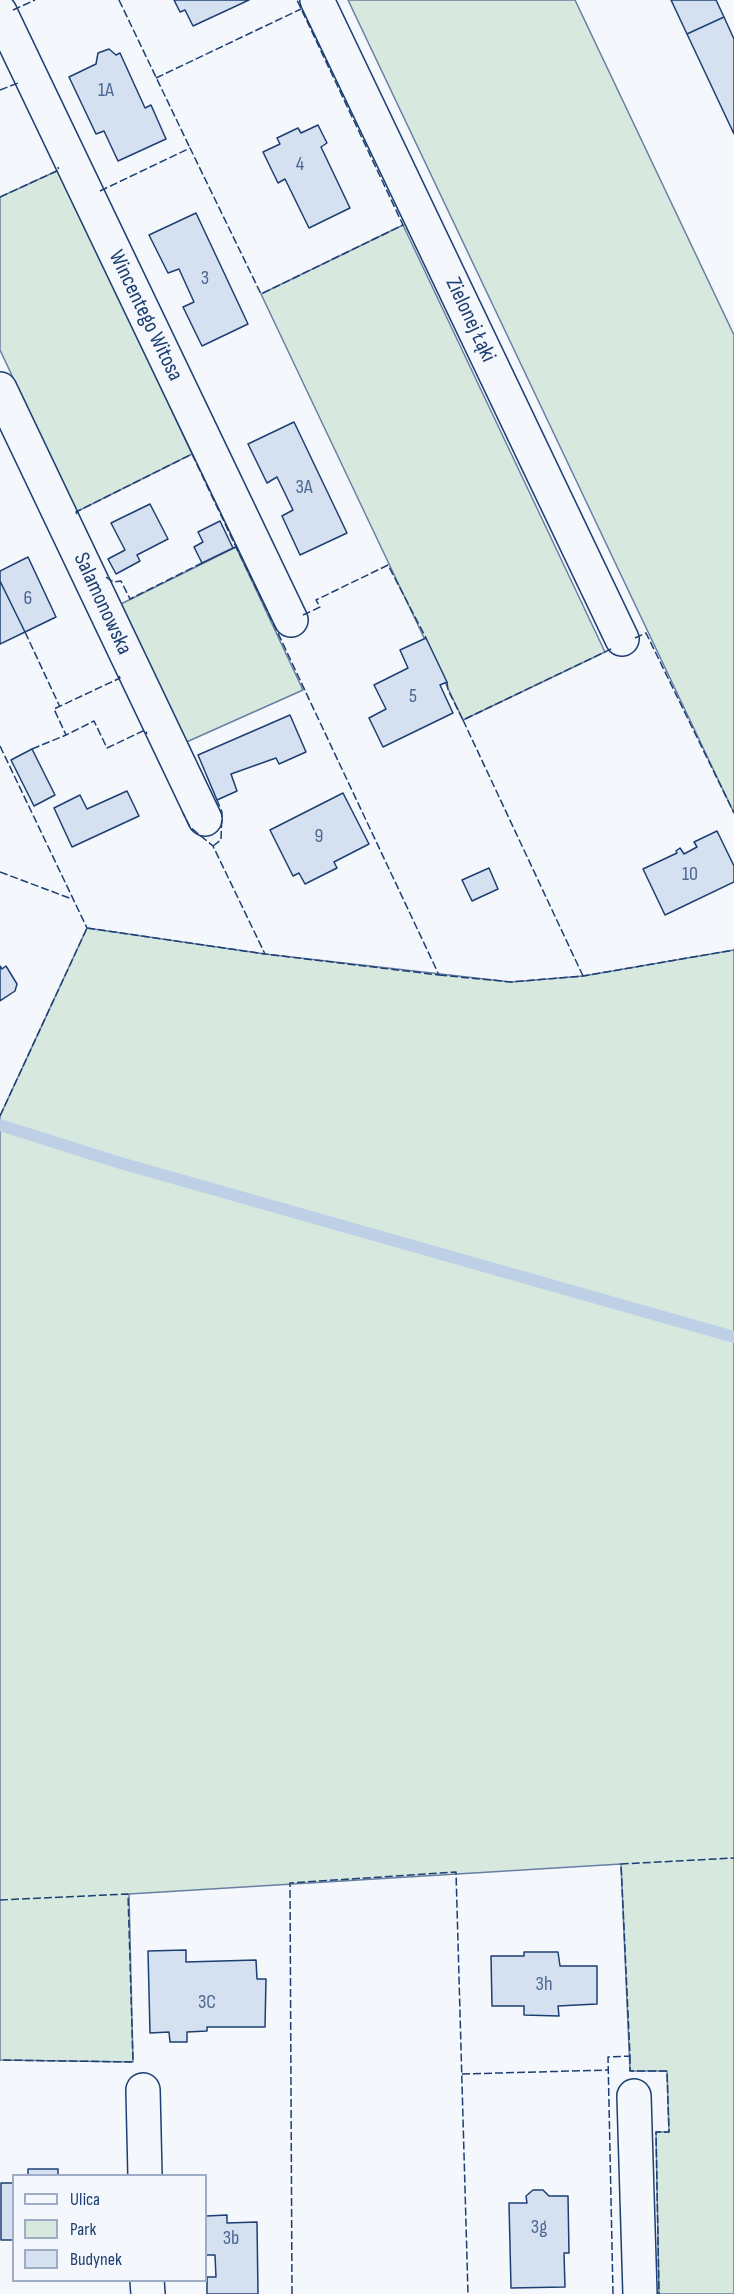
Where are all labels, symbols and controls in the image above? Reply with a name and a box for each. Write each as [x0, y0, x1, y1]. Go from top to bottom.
house number: 1A [98, 79, 114, 103]
house number: 4 [296, 153, 304, 177]
street label: Wincentego Witosa [102, 246, 188, 386]
house number: 3 [201, 267, 209, 291]
street label: Zielonej Łąki [439, 274, 501, 366]
house number: 3A [296, 476, 312, 500]
street label: Salamonowska [67, 549, 137, 659]
house number: 6 [24, 587, 32, 611]
house number: 5 [409, 685, 417, 709]
house number: 9 [315, 825, 323, 849]
house number: 10 [682, 863, 698, 887]
house number: 3h [536, 1973, 552, 1997]
house number: 3C [198, 1991, 216, 2015]
legend [12, 2174, 207, 2282]
text: Ulica [70, 2189, 100, 2210]
house number: 3g [531, 2216, 547, 2240]
text: Park [70, 2219, 96, 2240]
house number: 3b [223, 2227, 239, 2251]
text: Budynek [70, 2249, 122, 2270]

